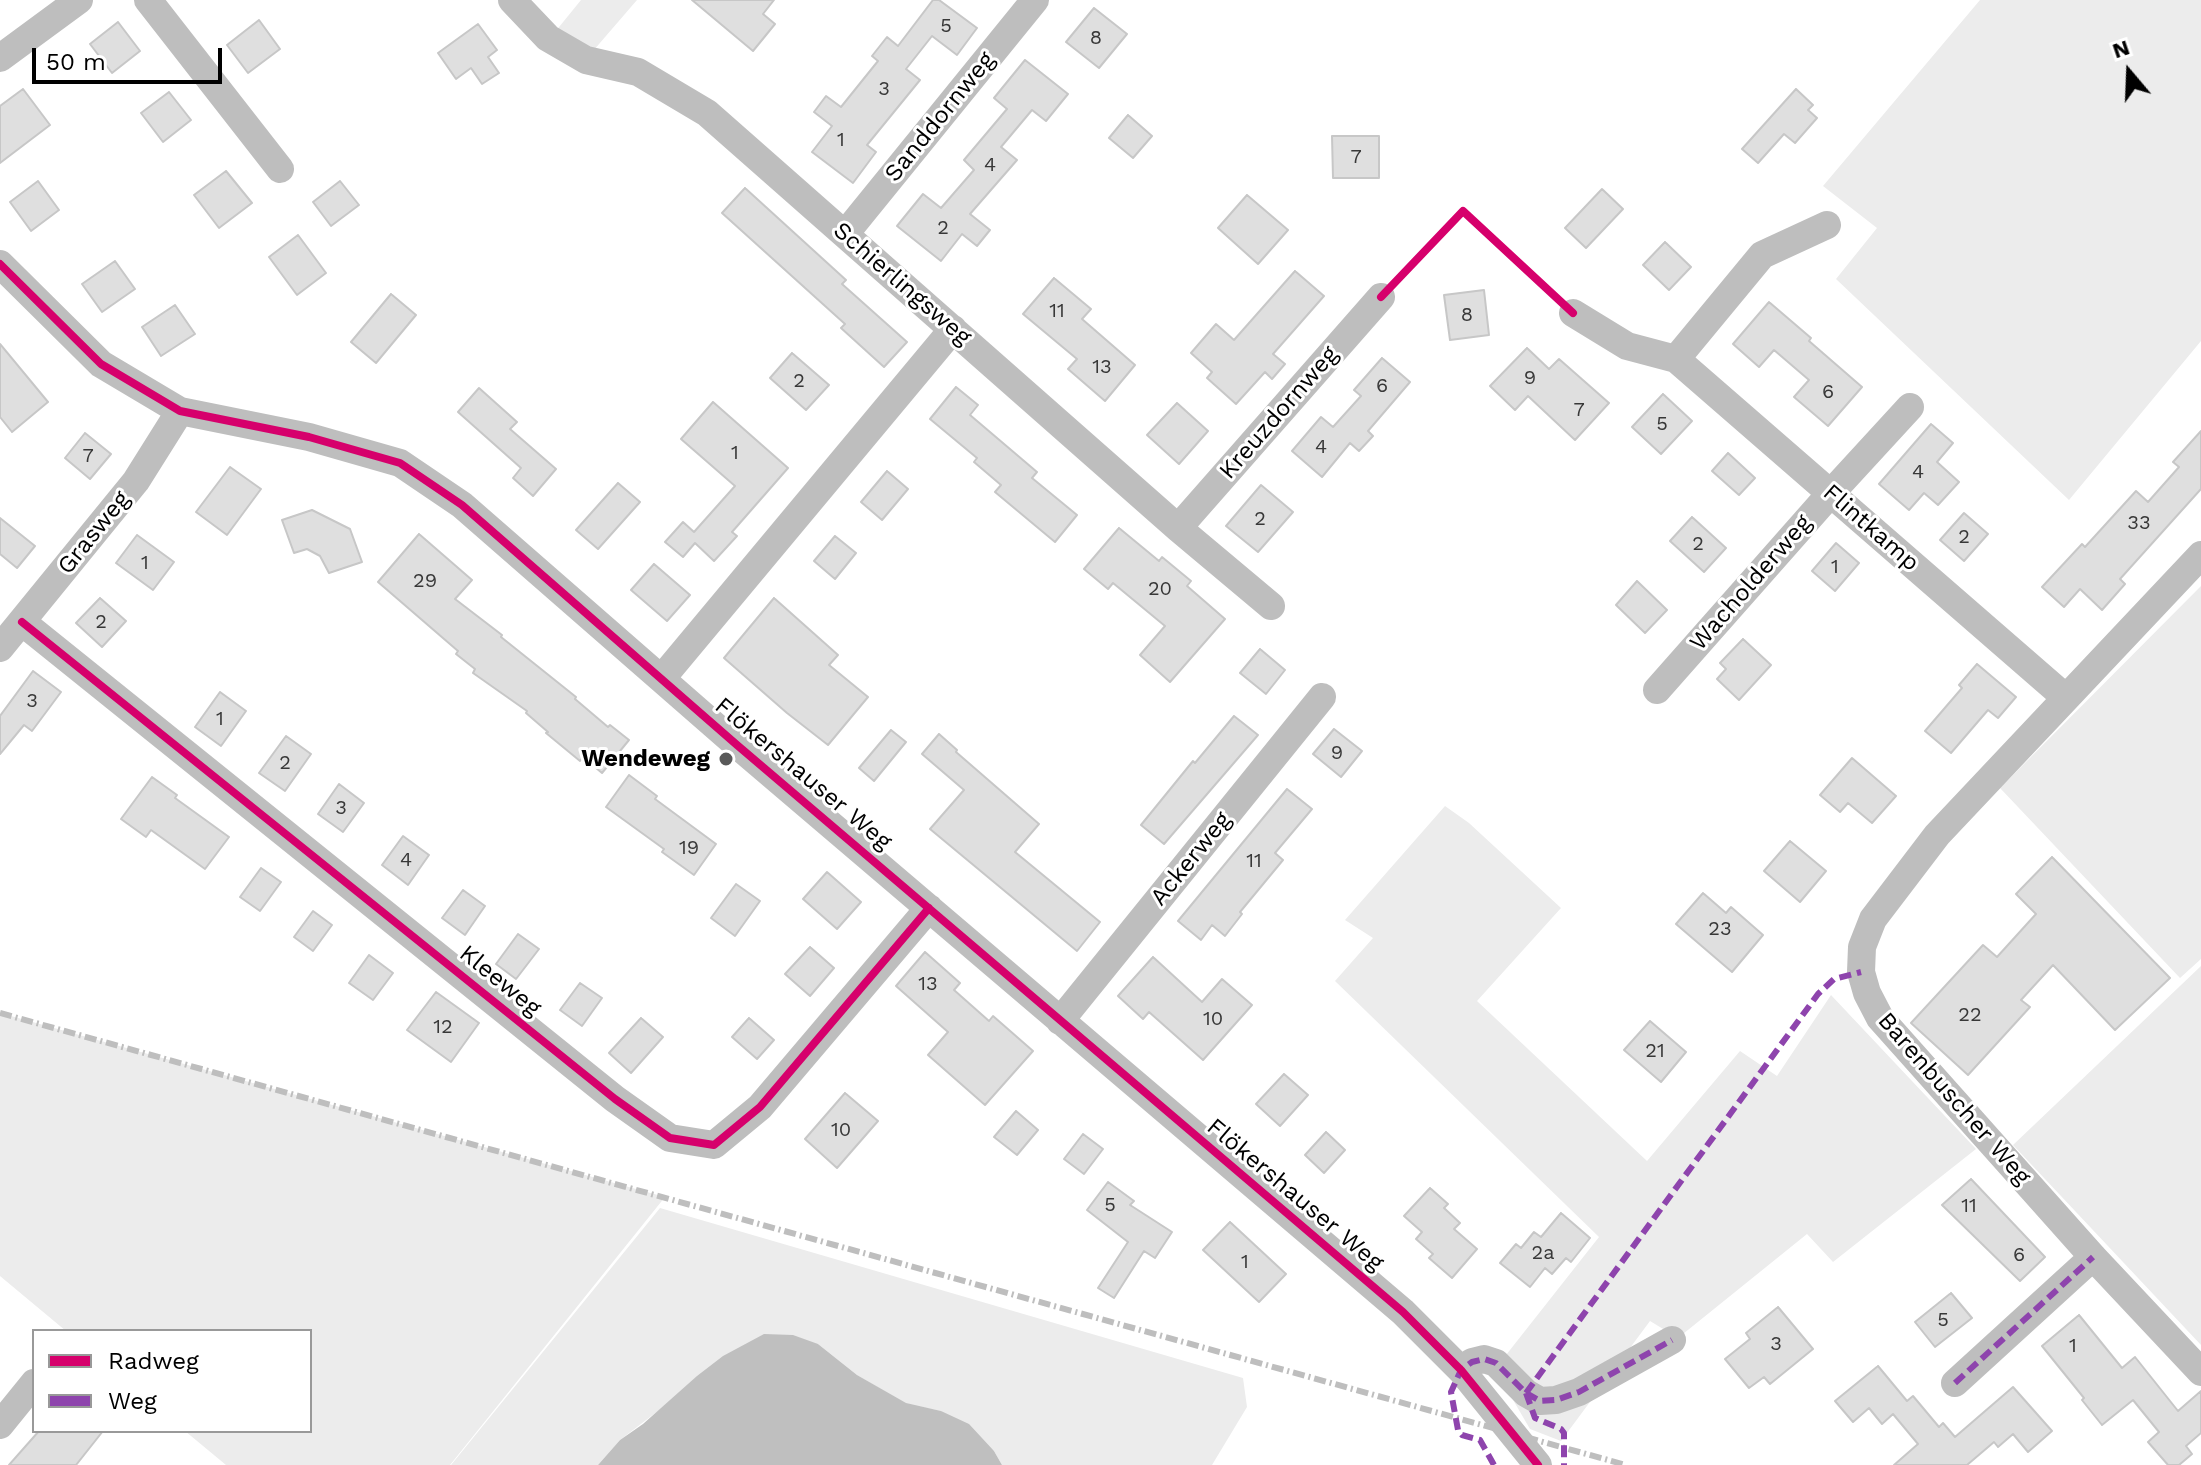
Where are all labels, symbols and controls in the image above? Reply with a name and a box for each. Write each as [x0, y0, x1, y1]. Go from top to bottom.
house number: 5 [940, 14, 952, 38]
house number: 8 [1090, 26, 1102, 50]
scale bar [36, 32, 226, 82]
north arrow [2089, 32, 2169, 112]
text: N [2109, 34, 2133, 63]
street label: Sanddornweg [879, 46, 1001, 188]
text: 50 m [46, 48, 106, 76]
house number: 3 [878, 77, 890, 101]
house number: 1 [837, 128, 845, 152]
house number: 7 [1350, 145, 1362, 169]
house number: 4 [984, 153, 996, 177]
street label: Schierlingsweg [827, 216, 977, 352]
house number: 2 [937, 216, 949, 240]
house number: 11 [1049, 299, 1065, 323]
house number: 8 [1461, 303, 1473, 327]
street label: Kreuzdornweg [1213, 341, 1345, 485]
house number: 13 [1092, 355, 1112, 379]
house number: 9 [1524, 366, 1536, 390]
house number: 2 [793, 369, 805, 393]
house number: 6 [1376, 374, 1388, 398]
house number: 6 [1822, 380, 1834, 404]
house number: 7 [1573, 398, 1585, 422]
house number: 5 [1656, 412, 1668, 436]
house number: 4 [1315, 435, 1327, 459]
house number: 1 [731, 441, 739, 465]
house number: 7 [82, 444, 94, 468]
house number: 4 [1912, 460, 1924, 484]
street label: Flintkamp [1817, 478, 1925, 578]
street label: Grasweg [52, 486, 136, 580]
house number: 2 [1254, 507, 1266, 531]
street label: Wacholderweg [1684, 509, 1818, 657]
house number: 33 [2127, 511, 2151, 535]
house number: 2 [1958, 525, 1970, 549]
house number: 2 [1692, 532, 1704, 556]
house number: 1 [141, 551, 149, 575]
house number: 1 [1831, 555, 1839, 579]
house number: 29 [413, 569, 437, 593]
house number: 20 [1148, 577, 1172, 601]
house number: 2 [95, 610, 107, 634]
house number: 3 [26, 689, 38, 713]
street label: Flökershauser Weg [709, 692, 897, 856]
house number: 1 [216, 707, 224, 731]
house number: 9 [1331, 741, 1343, 765]
place label: Wendeweg [581, 745, 710, 773]
marker: Wendeweg [717, 750, 735, 768]
house number: 2 [279, 751, 291, 775]
house number: 3 [335, 796, 347, 820]
street label: Ackerweg [1145, 806, 1237, 912]
house number: 19 [679, 836, 699, 860]
house number: 4 [400, 848, 412, 872]
house number: 11 [1246, 849, 1262, 873]
house number: 23 [1708, 917, 1732, 941]
street label: Kleeweg [453, 939, 547, 1023]
house number: 13 [918, 972, 938, 996]
house number: 22 [1958, 1003, 1982, 1027]
house number: 10 [1203, 1007, 1223, 1031]
street label: Barenbuscher Weg [1871, 1007, 2037, 1191]
house number: 12 [433, 1015, 453, 1039]
house number: 21 [1645, 1039, 1665, 1063]
street label: Flökershauser Weg [1201, 1113, 1389, 1277]
house number: 10 [831, 1118, 851, 1142]
house number: 5 [1104, 1193, 1116, 1217]
house number: 11 [1961, 1194, 1977, 1218]
house number: 2a [1532, 1241, 1554, 1265]
house number: 6 [2013, 1243, 2025, 1267]
house number: 1 [1241, 1250, 1249, 1274]
house number: 5 [1937, 1308, 1949, 1332]
legend [32, 1329, 312, 1433]
house number: 3 [1770, 1332, 1782, 1356]
house number: 1 [2069, 1334, 2077, 1358]
text: Radweg [108, 1347, 199, 1375]
text: Weg [108, 1387, 157, 1415]

